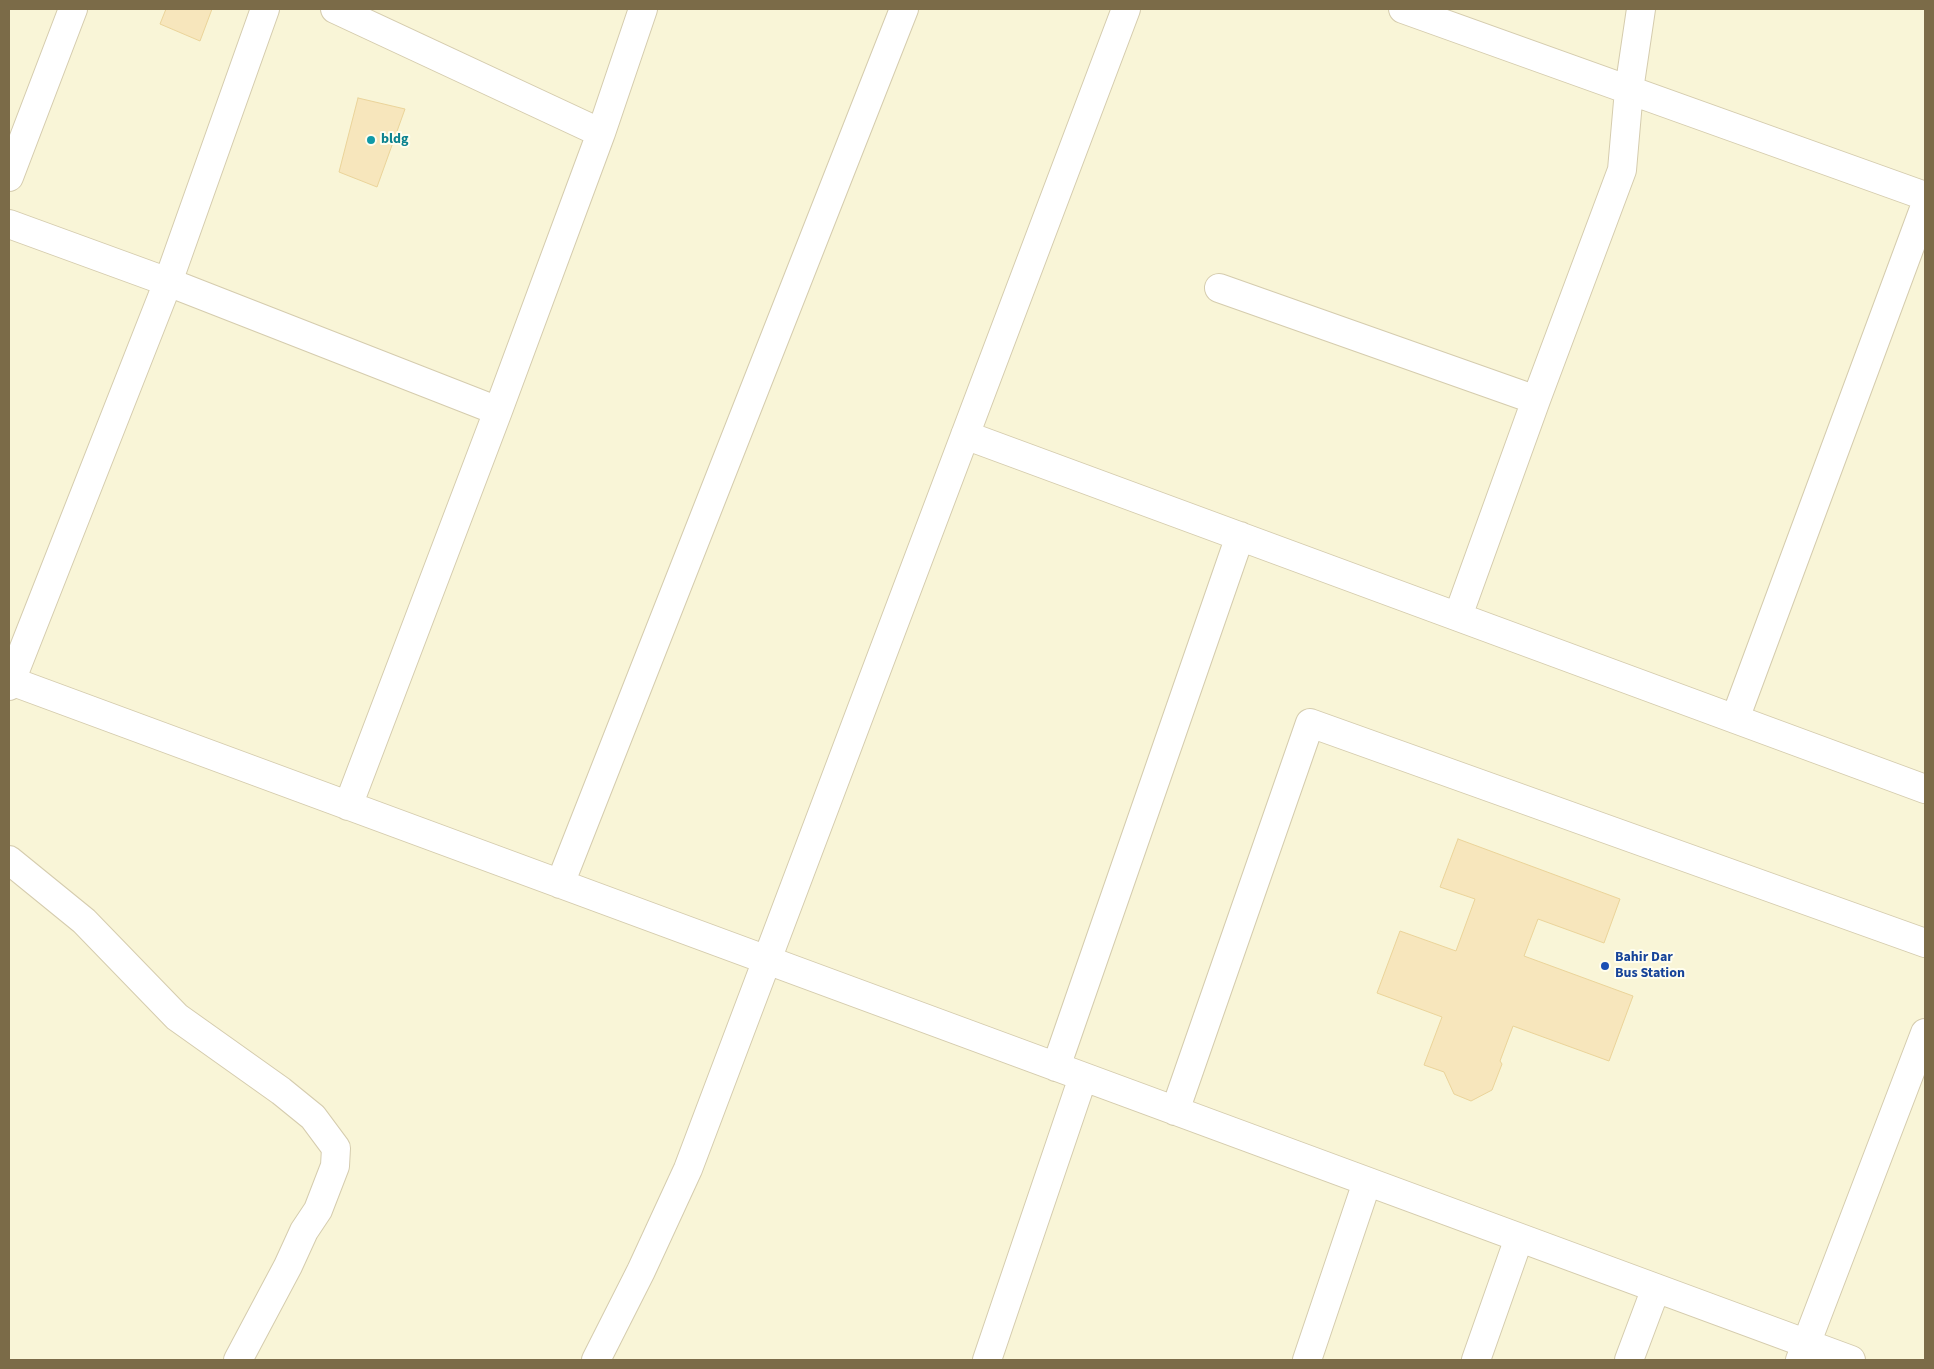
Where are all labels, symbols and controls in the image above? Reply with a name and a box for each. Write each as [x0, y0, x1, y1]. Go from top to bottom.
place label: bldg [381, 132, 409, 148]
marker: bldg [365, 134, 377, 146]
place label: Bahir Dar Bus Station [1615, 950, 1685, 982]
marker: Bahir Dar Bus Station [1599, 960, 1611, 972]

